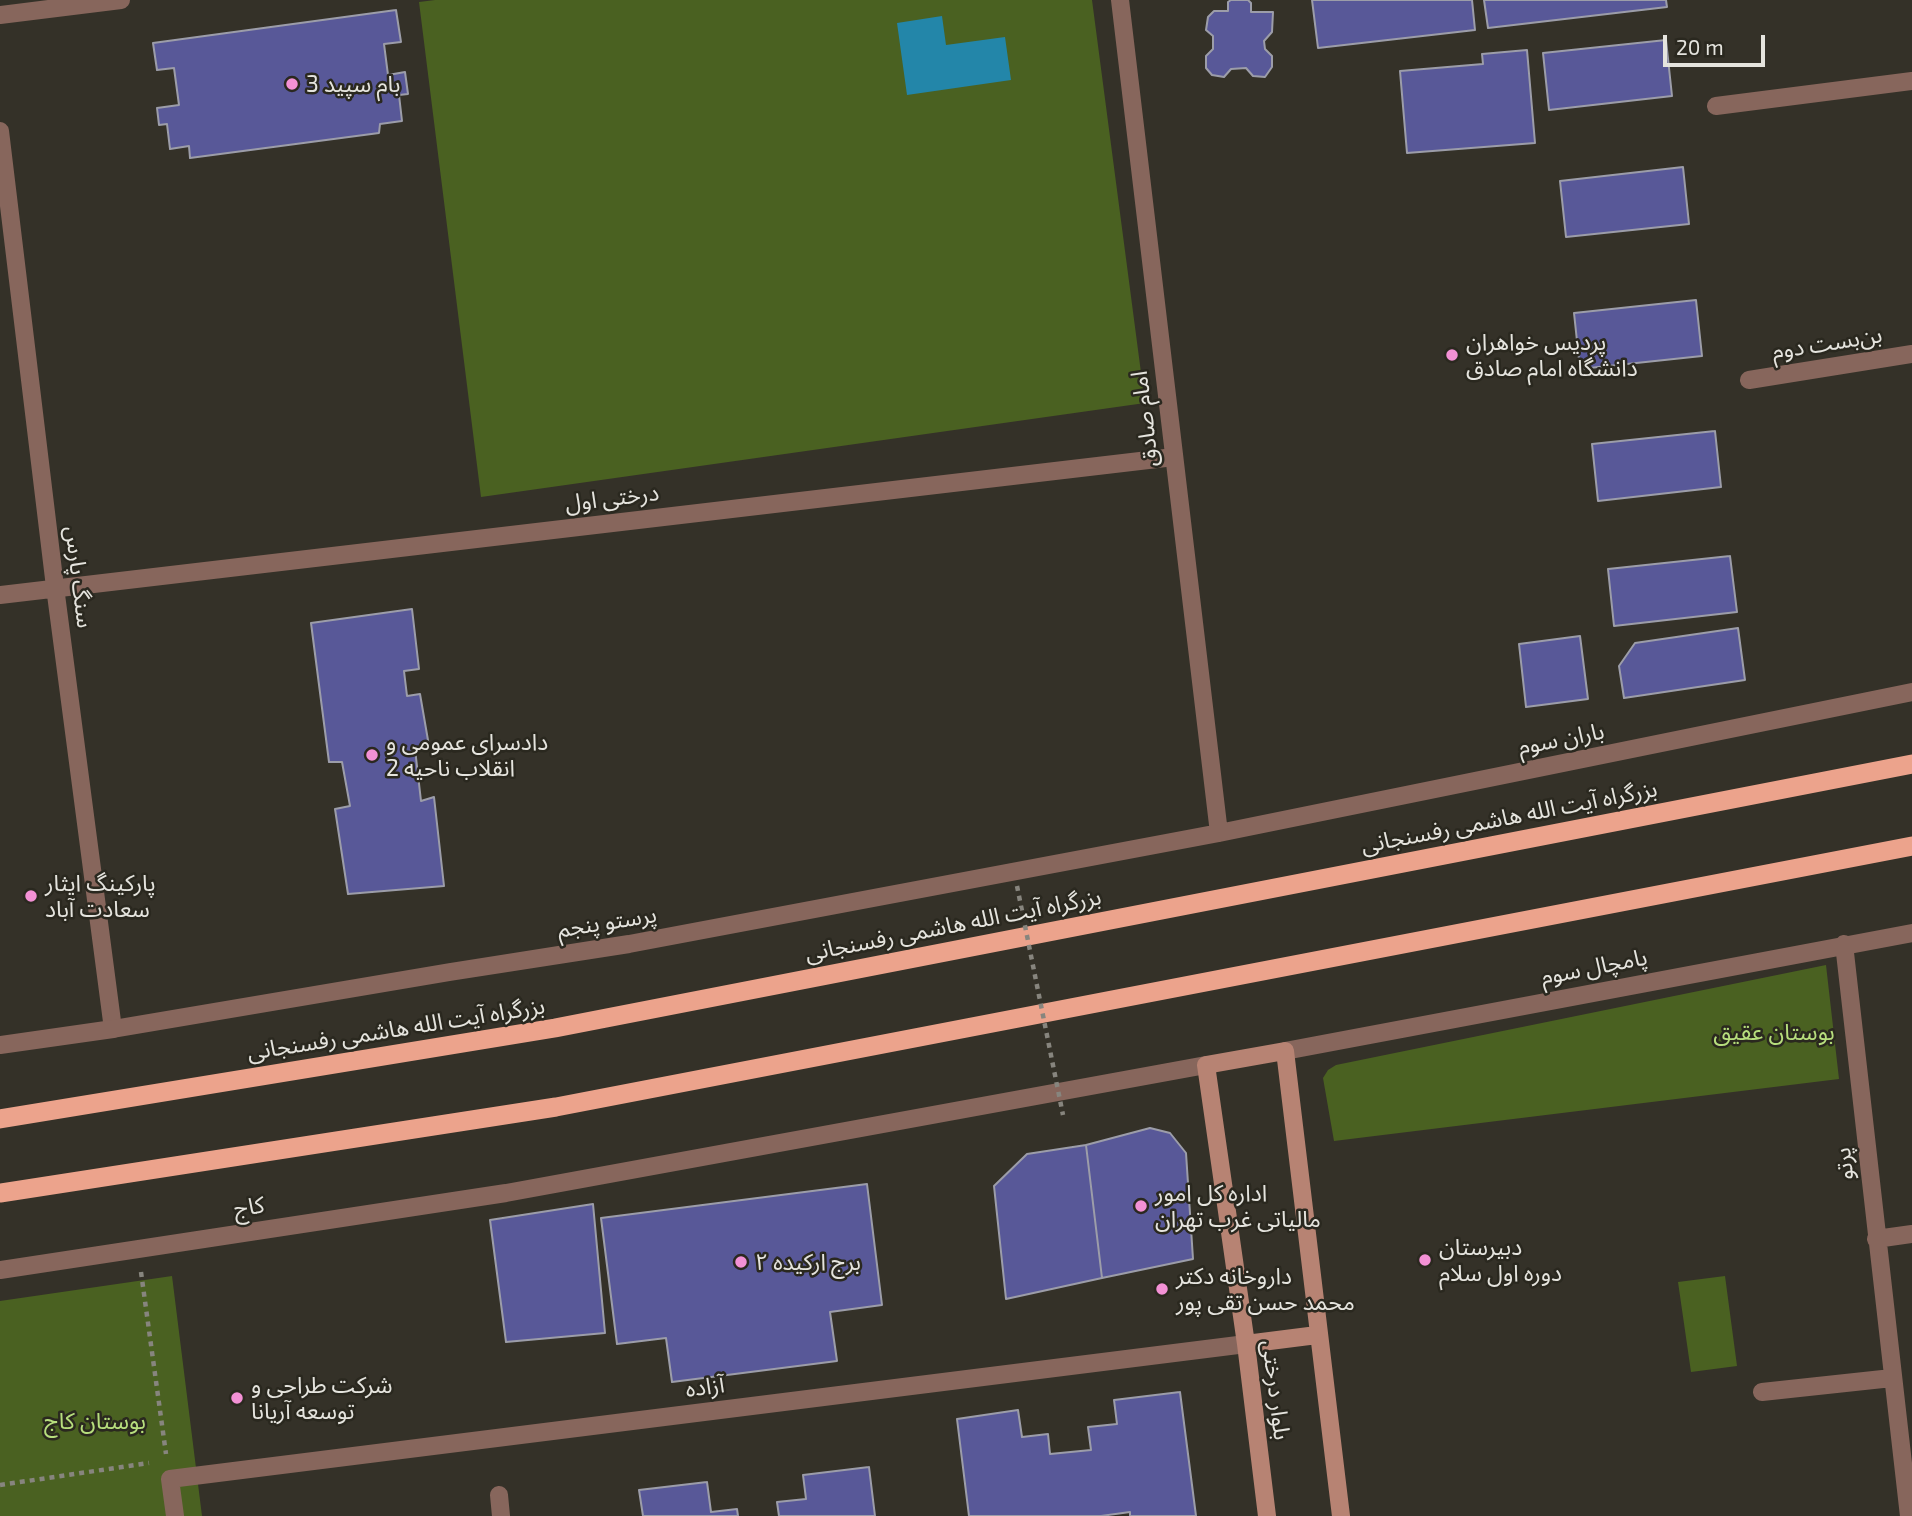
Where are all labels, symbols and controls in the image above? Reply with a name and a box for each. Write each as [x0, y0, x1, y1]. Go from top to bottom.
scale bar [1667, 21, 1769, 65]
text: 20 m [1676, 34, 1724, 59]
place label: بام سپید 3 [306, 70, 400, 98]
marker: بام سپید 3 [284, 76, 300, 92]
street label: بن‌بست دوم [1770, 321, 1884, 365]
place label: پردیس خواهران دانشگاه امام صادق [1466, 328, 1638, 382]
marker: پردیس خواهران دانشگاه امام صادق [1444, 347, 1460, 363]
street label: امام صادق [1125, 369, 1165, 469]
street label: درختی اول [563, 479, 661, 517]
street label: سنگ پارس [59, 524, 99, 630]
street label: باران سوم [1516, 717, 1606, 761]
place label: دادسرای عمومی و انقلاب ناحیه 2 [386, 728, 548, 782]
marker: دادسرای عمومی و انقلاب ناحیه 2 [364, 747, 380, 763]
street label: بزرگراه آیت الله هاشمی رفسنجانی [1359, 775, 1659, 859]
place label: پارکینگ ایثار سعادت آباد [45, 869, 156, 923]
street label: بزرگراه آیت الله هاشمی رفسنجانی [803, 883, 1103, 967]
marker: پارکینگ ایثار سعادت آباد [23, 888, 39, 904]
street label: پرستو پنجم [555, 901, 659, 943]
street label: پامچال سوم [1538, 943, 1650, 991]
street label: بزرگراه آیت الله هاشمی رفسنجانی [245, 992, 547, 1066]
park label: بوستان عقیق [1713, 1018, 1835, 1046]
street label: پرتو [1829, 1146, 1859, 1182]
place label: اداره کل امور مالیاتی غرب تهران [1155, 1179, 1321, 1233]
street label: کاج [232, 1191, 266, 1223]
marker: اداره کل امور مالیاتی غرب تهران [1133, 1198, 1149, 1214]
place label: دبیرستان دوره اول سلام [1439, 1233, 1562, 1287]
place label: برج ارکیده ۲ [755, 1248, 861, 1276]
marker: دبیرستان دوره اول سلام [1417, 1252, 1433, 1268]
marker: برج ارکیده ۲ [733, 1254, 749, 1270]
place label: داروخانه دکتر محمد حسن تقی پور [1176, 1262, 1355, 1316]
marker: داروخانه دکتر محمد حسن تقی پور [1154, 1281, 1170, 1297]
street label: بلوار درختی [1256, 1338, 1296, 1442]
place label: شرکت طراحی و توسعه آریانا [251, 1371, 392, 1425]
street label: آزاده [684, 1371, 726, 1403]
marker: شرکت طراحی و توسعه آریانا [229, 1390, 245, 1406]
park label: بوستان کاج [44, 1407, 146, 1435]

